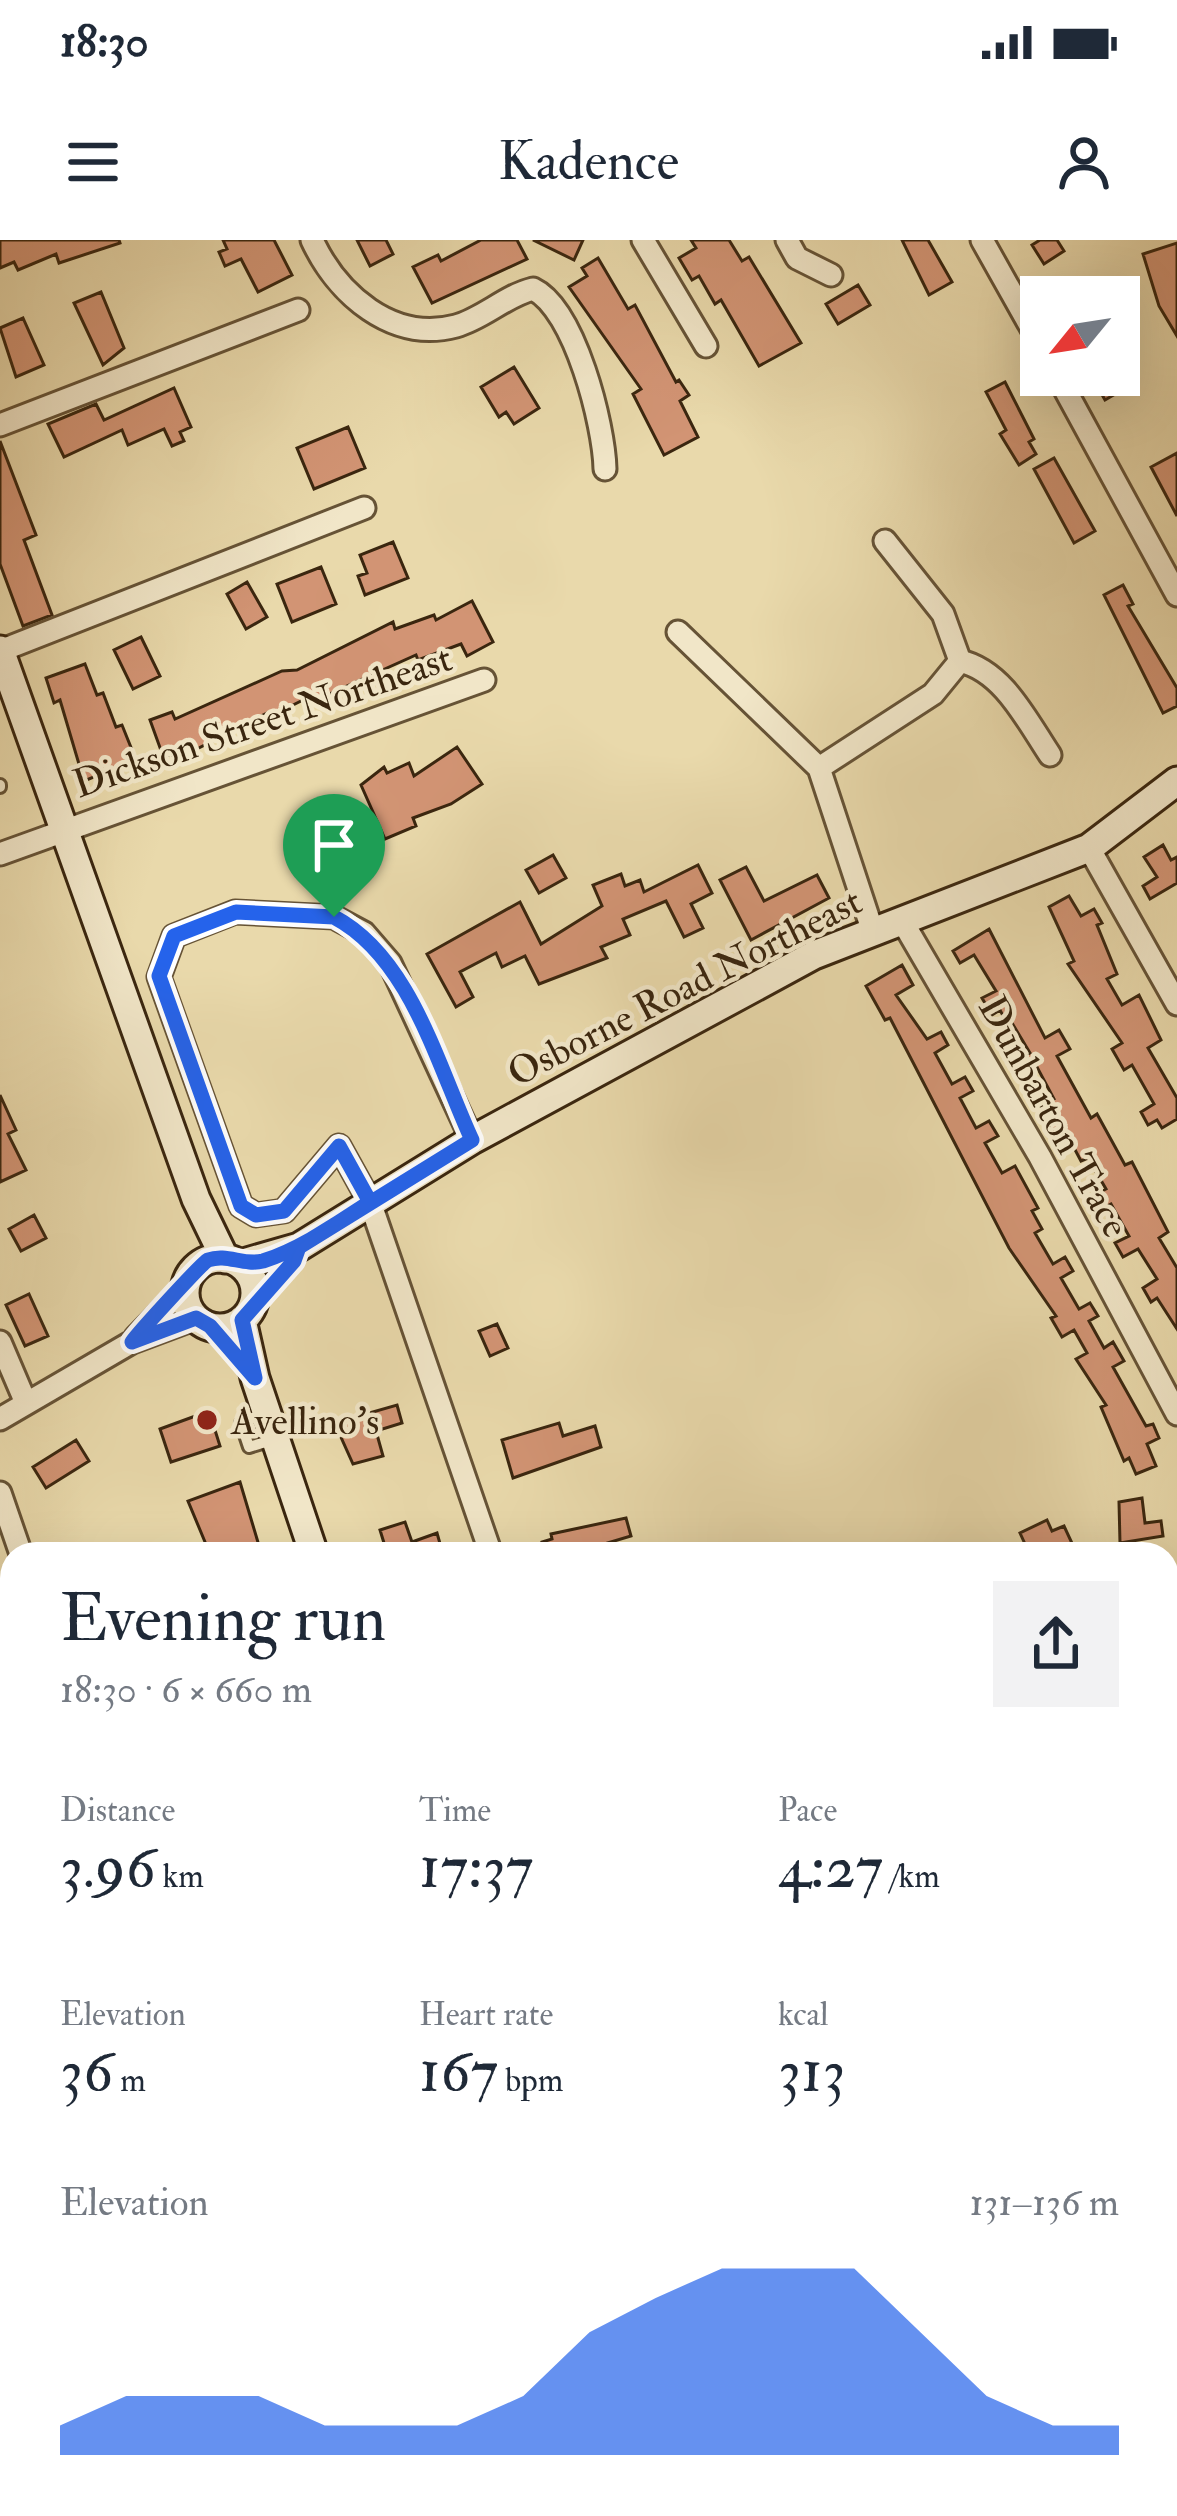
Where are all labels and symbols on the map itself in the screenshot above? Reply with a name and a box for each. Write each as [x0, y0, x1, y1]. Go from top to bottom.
north arrow [1020, 276, 1140, 396]
street label: Dickson Street Northeast [67, 634, 458, 809]
pin [283, 794, 385, 917]
street label: Osborne Road Northeast [500, 877, 870, 1098]
street label: Dunbarton Trace [967, 987, 1140, 1246]
place label: Avellino's [230, 1397, 379, 1446]
marker: Avellino's [194, 1407, 220, 1433]

